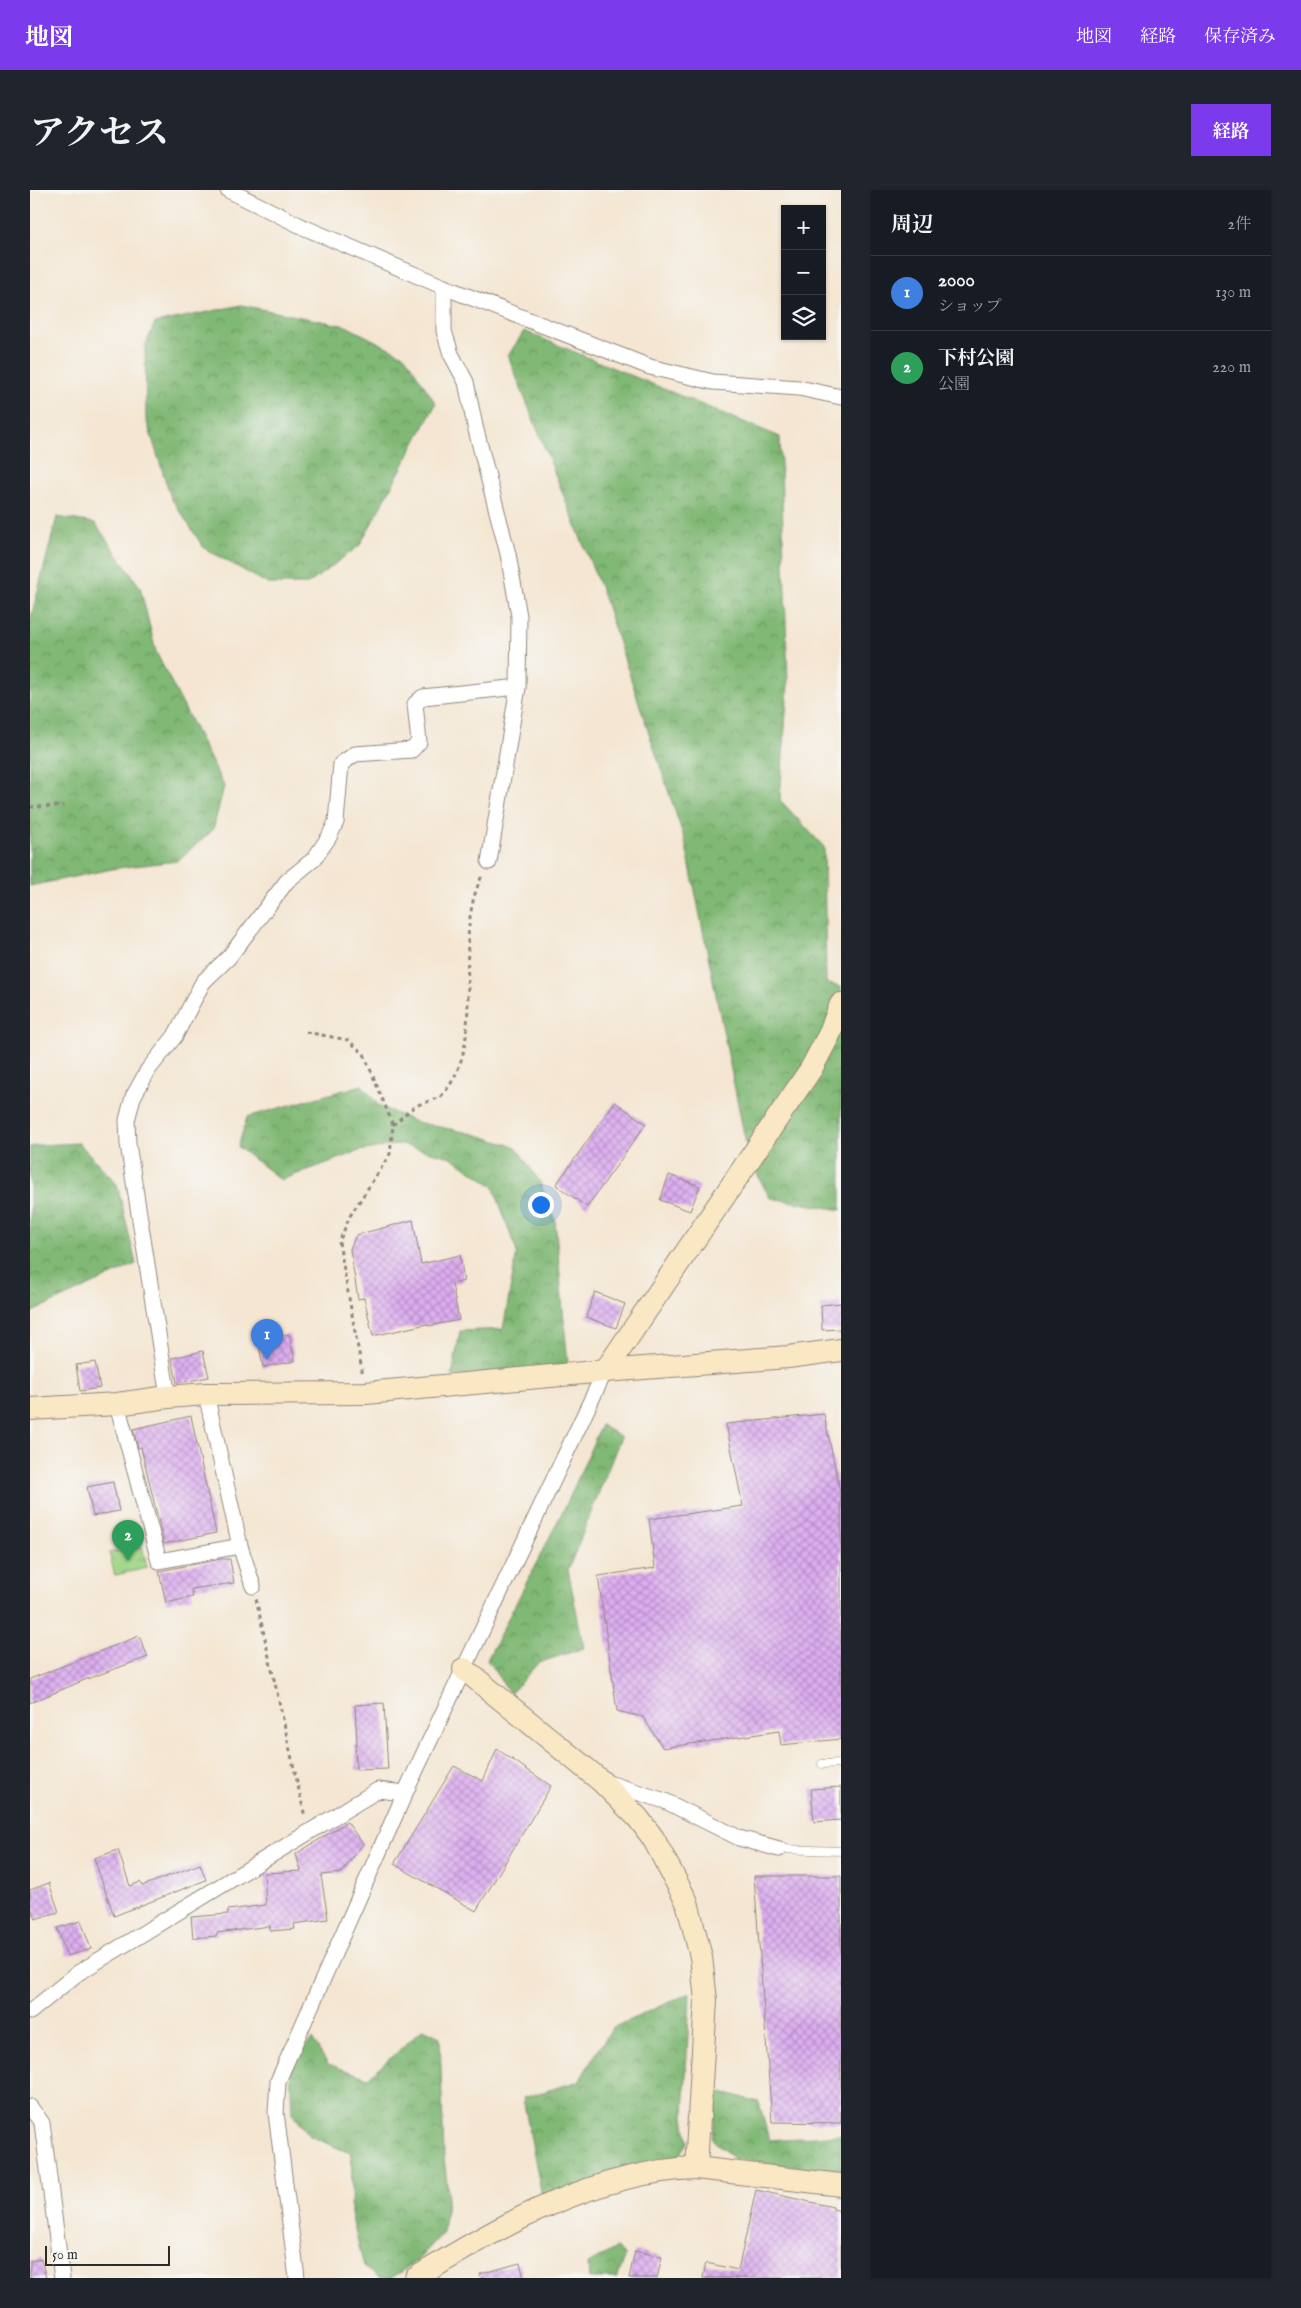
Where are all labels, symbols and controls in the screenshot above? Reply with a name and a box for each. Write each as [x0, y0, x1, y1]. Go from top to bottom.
text: 地図 [25, 23, 73, 54]
text: 地図 [1076, 26, 1112, 49]
text: 経路 [1140, 26, 1176, 49]
text: 保存済み [1204, 26, 1276, 49]
button: 経路 [1191, 104, 1271, 156]
text: アクセス [30, 112, 169, 157]
map controls [781, 205, 826, 340]
button: + [781, 205, 826, 250]
text: 周辺 [891, 212, 933, 239]
text: 2件 [1227, 215, 1251, 235]
button: − [781, 250, 826, 295]
text: 2000 [938, 269, 975, 293]
text: 1 [904, 283, 910, 303]
text: 130 m [1215, 283, 1251, 303]
button: layers [781, 295, 826, 340]
text: ショップ [938, 297, 1002, 317]
text: 下村公園 [938, 347, 1014, 371]
text: 2 [903, 358, 911, 378]
text: 220 m [1212, 358, 1251, 378]
text: 公園 [938, 375, 970, 395]
your location [528, 1192, 554, 1218]
pin: 1 [251, 1319, 283, 1360]
pin: 2 [112, 1520, 144, 1561]
scale bar [45, 2243, 170, 2266]
text: 50 m [52, 2246, 78, 2264]

